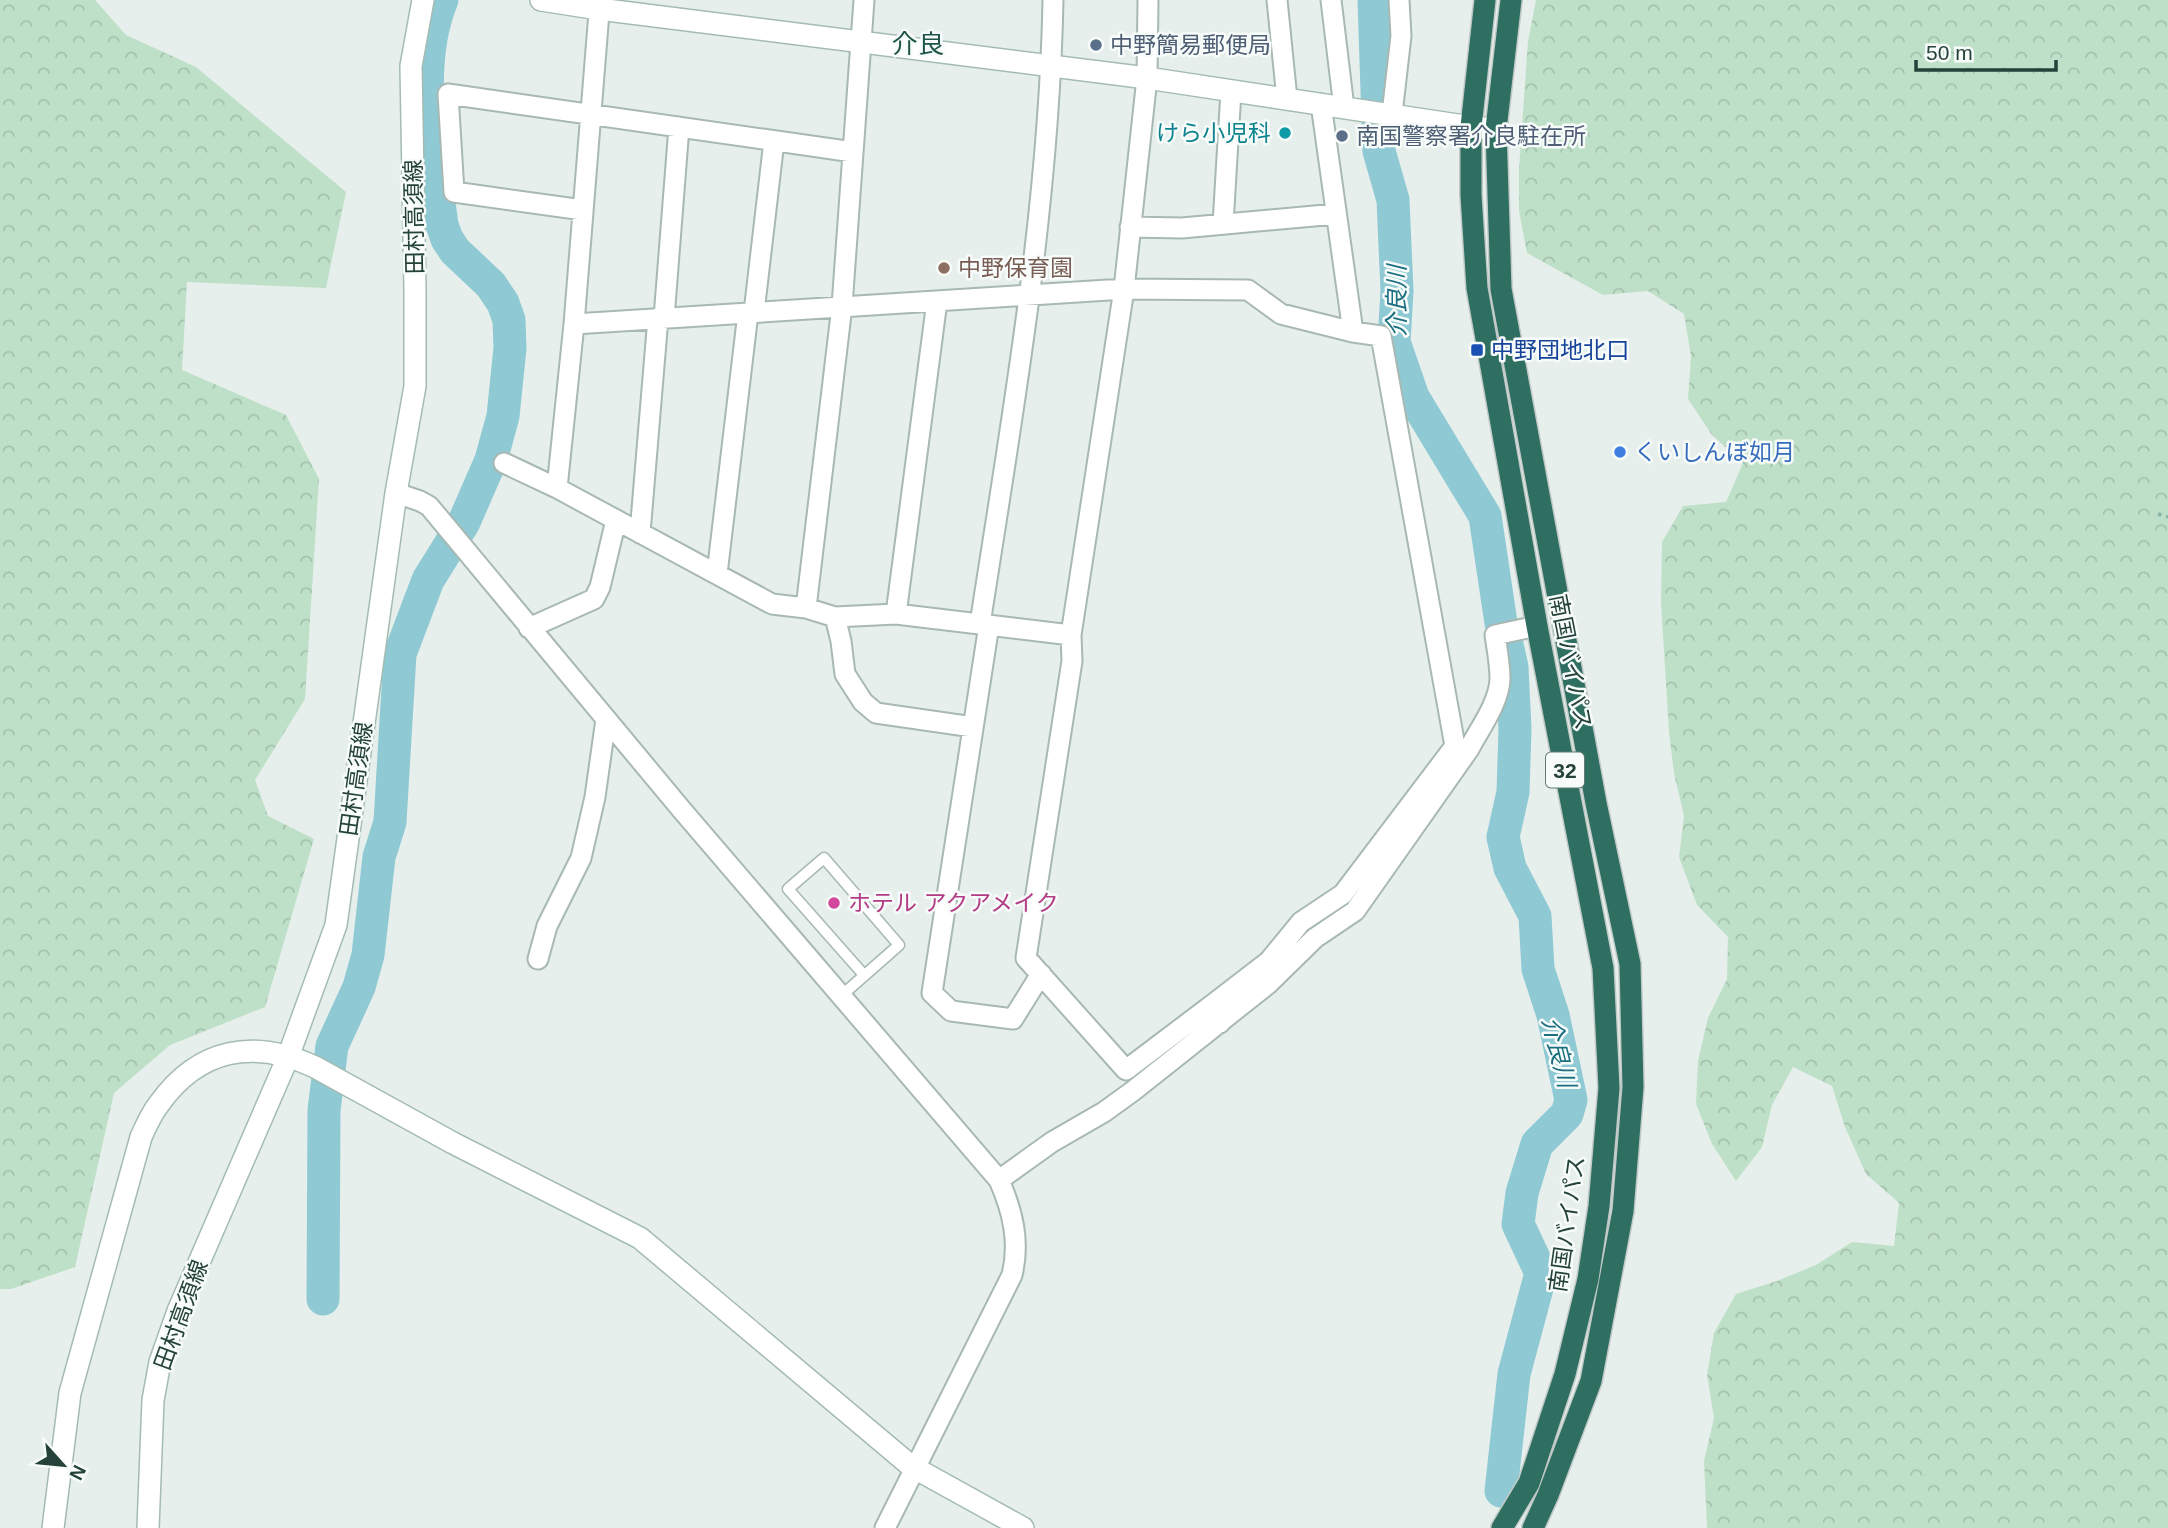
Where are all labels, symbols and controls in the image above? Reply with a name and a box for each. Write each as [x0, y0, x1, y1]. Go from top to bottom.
scale bar [1916, 28, 2056, 72]
district label: 介良 [892, 29, 944, 59]
place label: 中野簡易郵便局 [1110, 32, 1271, 58]
marker: 中野簡易郵便局 [1088, 37, 1104, 53]
text: 50 m [1926, 41, 1973, 64]
place label: けら小児科 [1156, 120, 1271, 146]
place label: 南国警察署介良駐在所 [1356, 123, 1586, 149]
marker: けら小児科 [1277, 125, 1293, 141]
marker: 南国警察署介良駐在所 [1334, 128, 1350, 144]
street label: 田村高須線 [400, 159, 428, 275]
place label: 中野保育園 [958, 255, 1073, 281]
marker: 中野保育園 [936, 260, 952, 276]
water label: 介良川 [1383, 262, 1410, 337]
place label: 中野団地北口 [1491, 337, 1629, 363]
marker: 中野団地北口 [1469, 342, 1485, 358]
place label: くいしんぼ如月 [1634, 439, 1795, 465]
marker: くいしんぼ如月 [1612, 444, 1628, 460]
street label: 南国バイパス [1545, 592, 1597, 732]
street label: 田村高須線 [335, 720, 377, 838]
road number: 32 [1546, 752, 1584, 788]
place label: ホテル アクアメイク [848, 890, 1059, 916]
marker: ホテル アクアメイク [826, 895, 842, 911]
water label: 介良川 [1537, 1014, 1582, 1093]
street label: 南国バイパス [1545, 1154, 1589, 1294]
street label: 田村高須線 [149, 1257, 213, 1373]
north arrow [28, 1430, 98, 1500]
text: N [65, 1462, 90, 1483]

